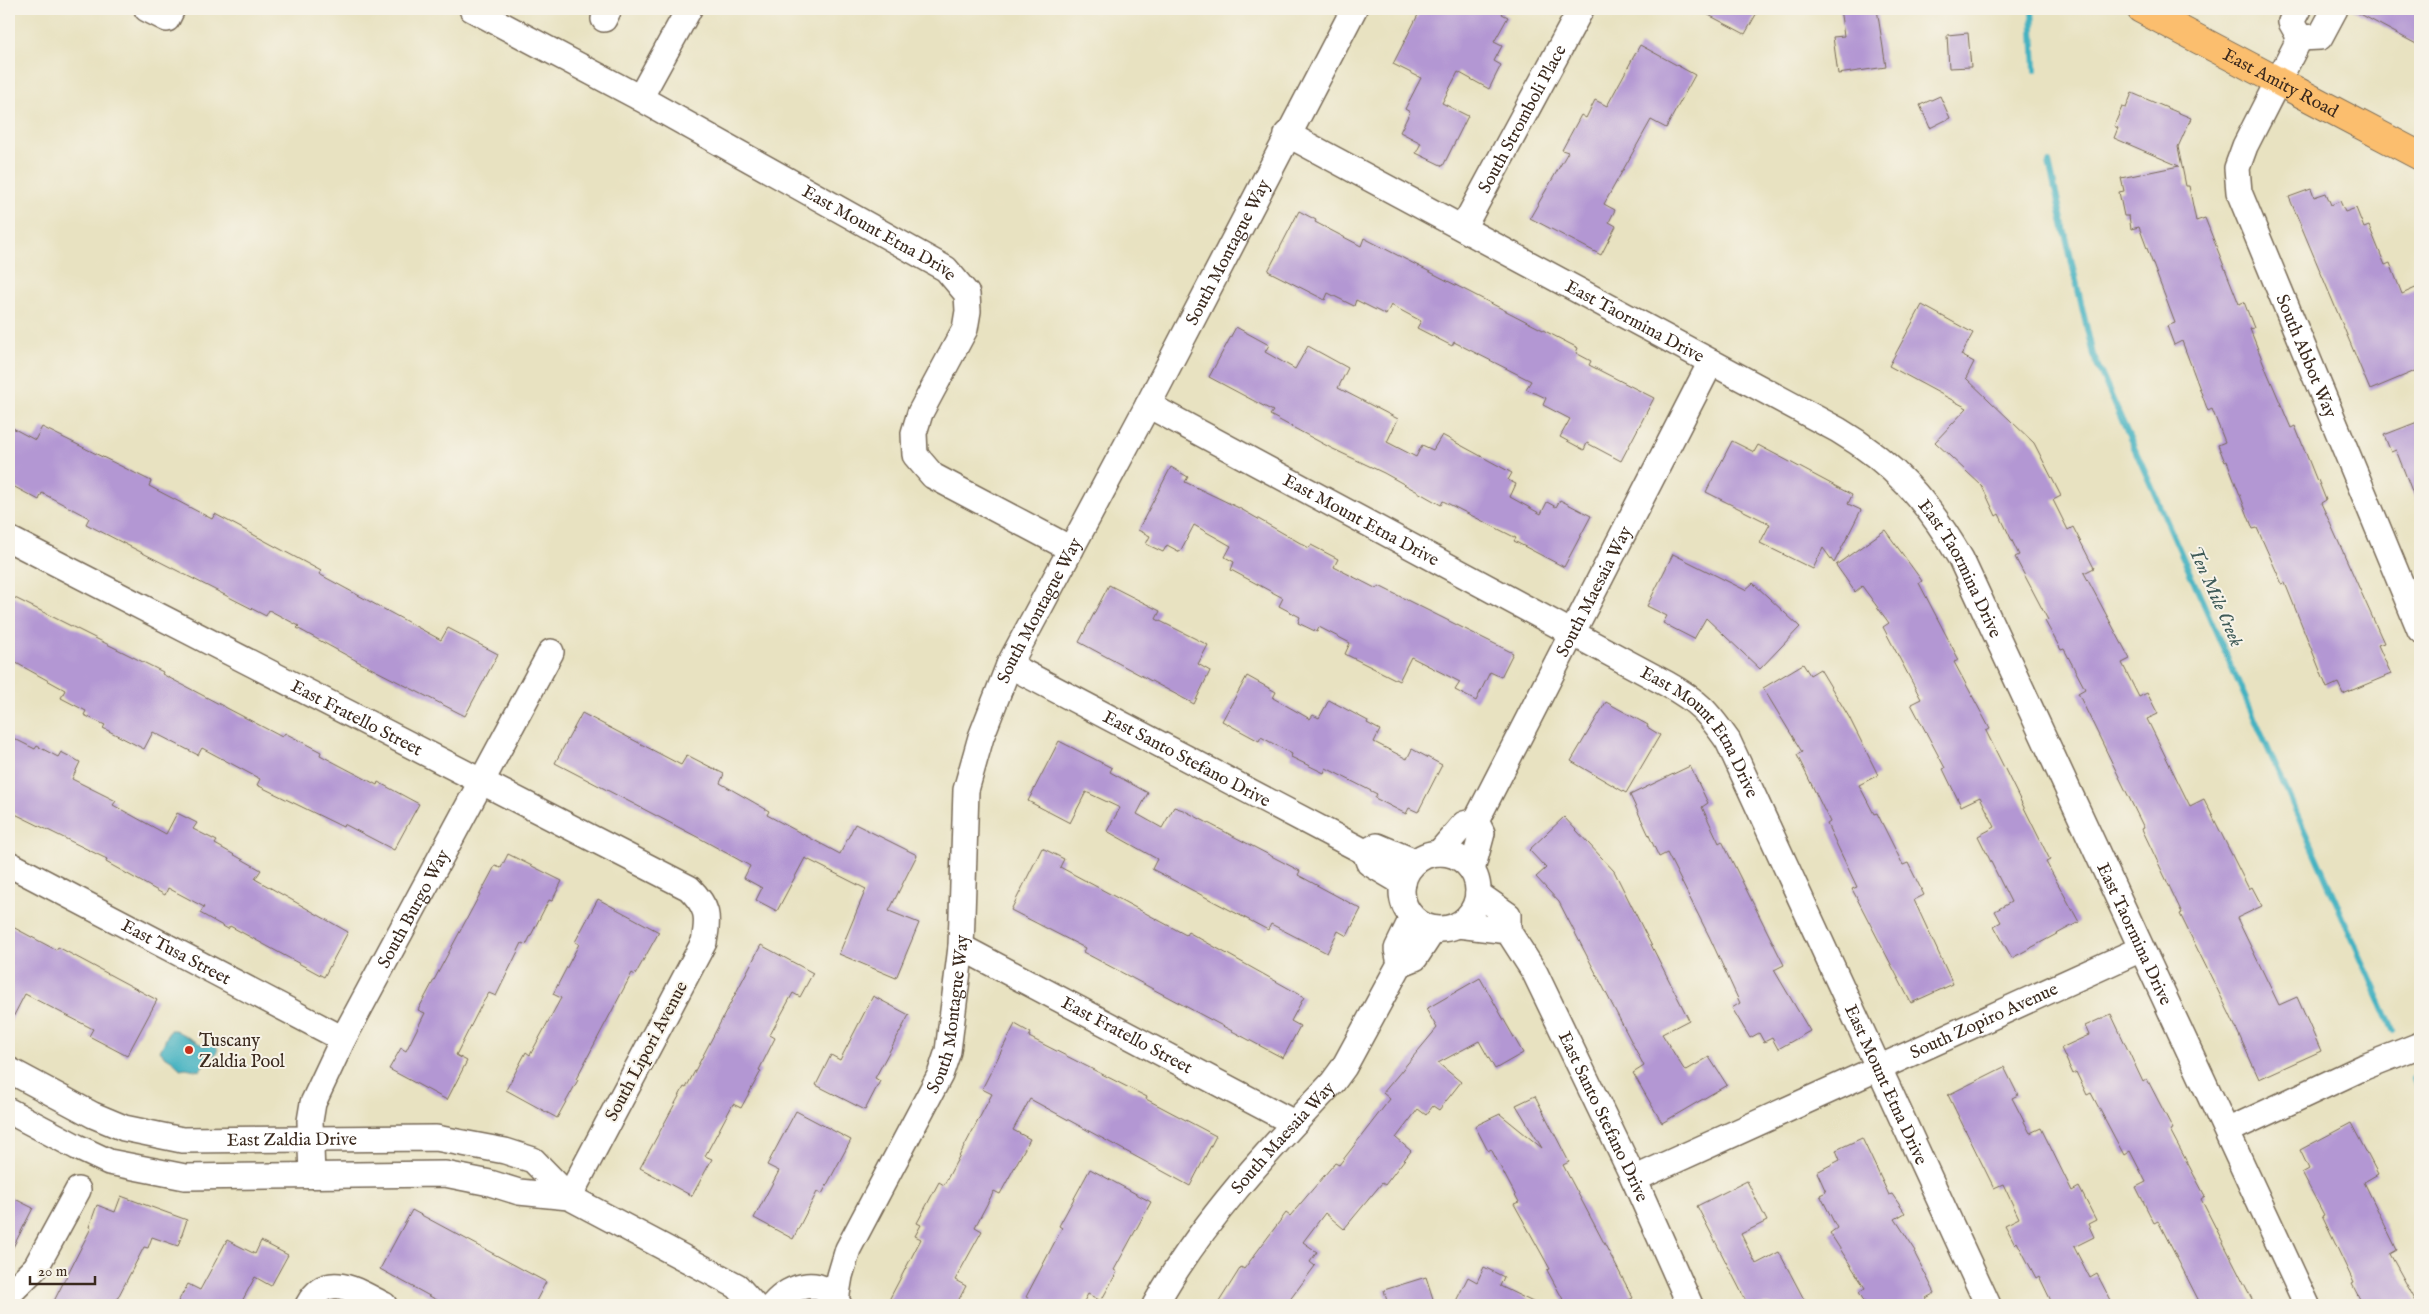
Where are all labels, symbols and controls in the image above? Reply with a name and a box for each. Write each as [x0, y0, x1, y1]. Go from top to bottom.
street label: South Stromboli Place [1474, 41, 1573, 198]
street label: East Amity Road [2218, 44, 2342, 124]
street label: South Montague Way [1181, 176, 1276, 330]
street label: East Mount Etna Drive [798, 181, 961, 286]
street label: East Taormina Drive [1561, 276, 1708, 369]
street label: South Abbot Way [2270, 291, 2341, 422]
street label: East Mount Etna Drive [1278, 470, 1443, 572]
street label: East Taormina Drive [1912, 495, 2006, 642]
street label: South Maesaia Way [1552, 523, 1638, 661]
street label: South Montague Way [993, 534, 1088, 687]
water label: Ten Mile Creek [2182, 543, 2248, 651]
street label: East Mount Etna Drive [1636, 662, 1763, 802]
street label: East Fratello Street [286, 676, 426, 762]
street label: East Santo Stefano Drive [1098, 706, 1274, 813]
street label: South Burgo Way [373, 846, 456, 973]
street label: East Taormina Drive [2090, 859, 2176, 1009]
street label: East Tusa Street [117, 915, 234, 991]
street label: South Montague Way [922, 934, 974, 1098]
street label: South Lipori Avenue [601, 978, 694, 1126]
street label: South Zopiro Avenue [1907, 978, 2062, 1065]
street label: East Fratello Street [1057, 992, 1196, 1080]
street label: East Mount Etna Drive [1838, 1001, 1932, 1169]
street label: East Santo Stefano Drive [1552, 1028, 1653, 1206]
place label: Tuscany Zaldia Pool [199, 1030, 285, 1074]
marker: Tuscany Zaldia Pool [183, 1044, 195, 1056]
street label: South Maesaia Way [1227, 1077, 1340, 1200]
street label: East Zaldia Drive [227, 1129, 357, 1153]
scale bar [30, 1254, 95, 1286]
text: 20 m [38, 1262, 68, 1281]

